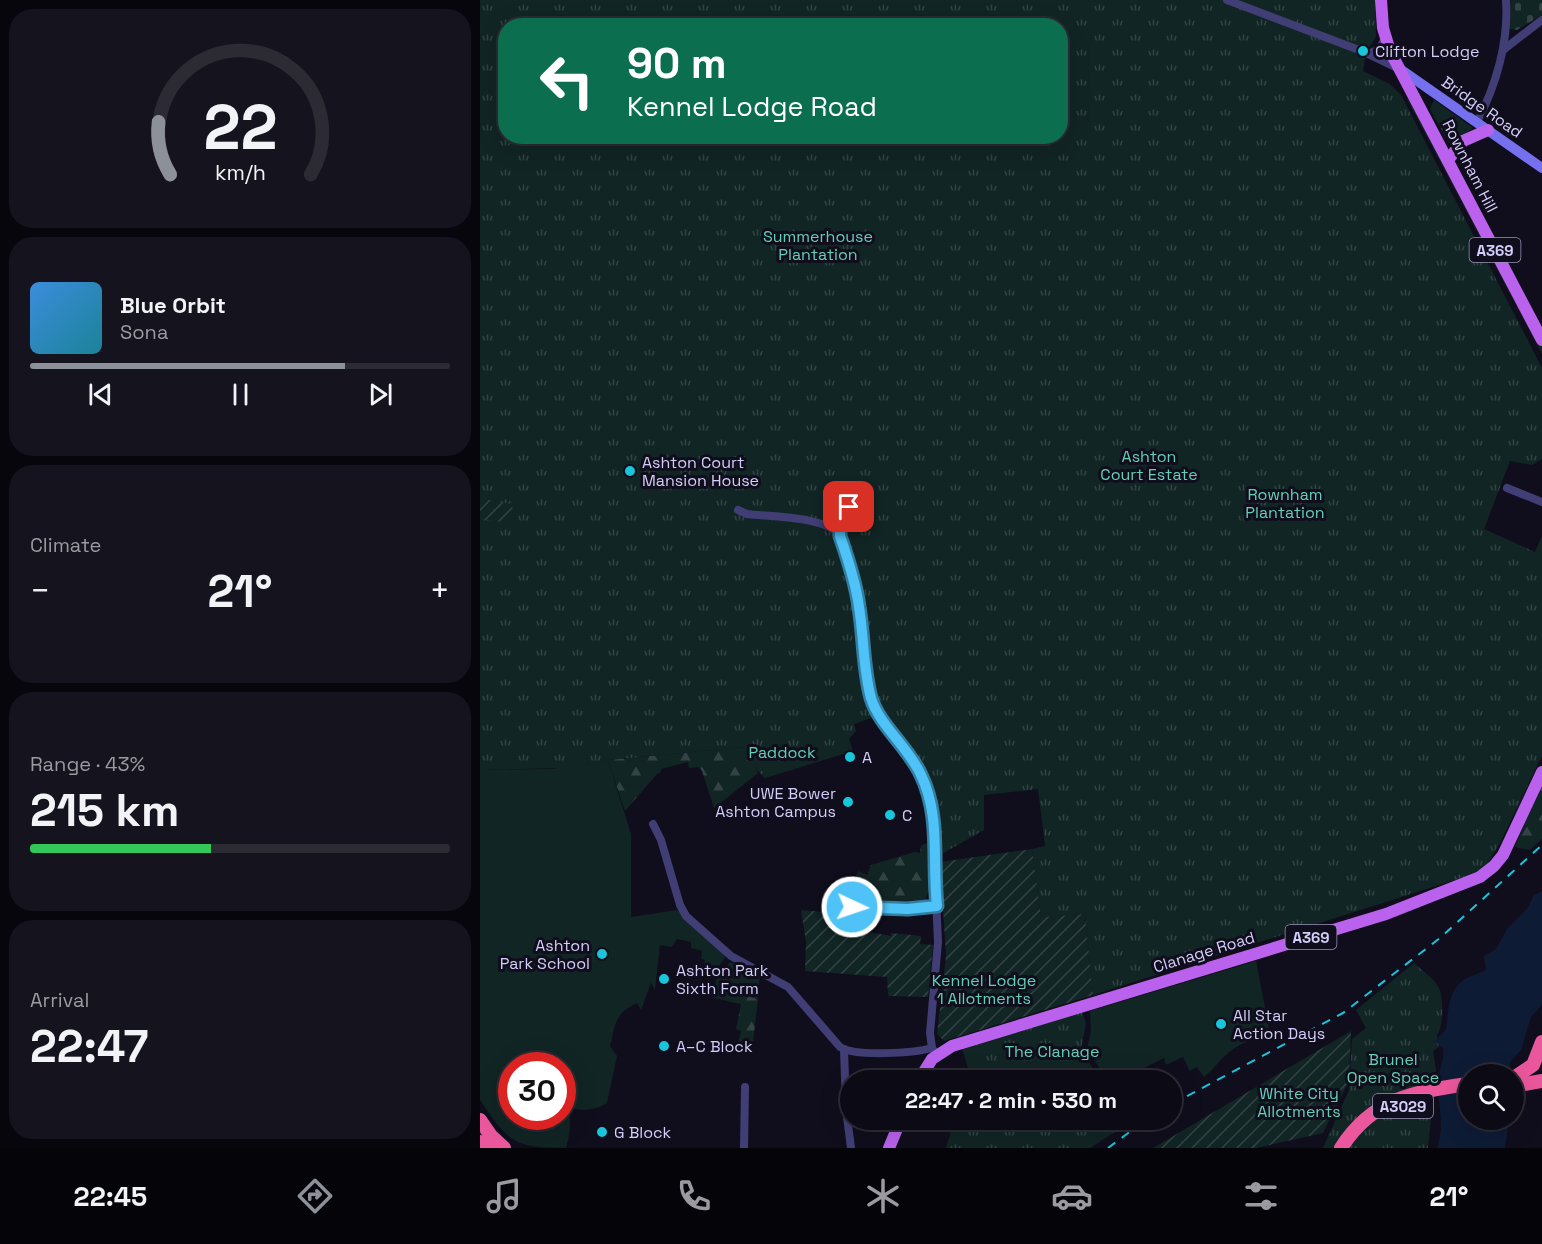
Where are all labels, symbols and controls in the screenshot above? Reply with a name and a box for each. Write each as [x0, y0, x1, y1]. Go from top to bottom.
text: 90 m [627, 37, 727, 90]
place label: Clifton Lodge [1375, 41, 1479, 62]
icon: left [528, 42, 606, 120]
marker: Clifton Lodge [1356, 44, 1370, 58]
street label: Bridge Road [1437, 71, 1527, 143]
text: 22 [203, 89, 277, 168]
text: Kennel Lodge Road [627, 89, 877, 124]
street label: Rownham Hill [1438, 116, 1502, 216]
text: km/h [214, 160, 266, 187]
park label: Summerhouse Plantation [763, 226, 873, 265]
road number: A369 [1470, 238, 1520, 262]
text: Blue Orbit [120, 291, 226, 319]
text: Sona [120, 319, 168, 345]
icon: previous [84, 378, 117, 411]
icon: pause [224, 378, 257, 411]
icon: next [364, 378, 397, 411]
park label: Ashton Court Estate [1100, 446, 1198, 485]
place label: Ashton Court Mansion House [642, 452, 759, 491]
marker: Ashton Court Mansion House [623, 464, 637, 478]
pin [823, 481, 874, 532]
park label: Rownham Plantation [1245, 484, 1325, 523]
icon: arrive [832, 490, 865, 523]
text: Climate [30, 532, 101, 558]
text: 21° [208, 563, 272, 620]
text: − [30, 570, 50, 612]
text: + [430, 570, 450, 612]
park label: Paddock [748, 742, 816, 763]
place label: A [862, 747, 872, 768]
marker: A [843, 750, 857, 764]
text: Range · 43% [30, 751, 145, 777]
text: 215 km [30, 782, 179, 839]
place label: UWE Bower Ashton Campus [715, 783, 836, 822]
marker: UWE Bower Ashton Campus [841, 795, 855, 809]
place label: C [902, 805, 912, 826]
marker: C [883, 808, 897, 822]
position arrow [820, 875, 884, 939]
road number: A369 [1286, 925, 1336, 949]
street label: Clanage Road [1151, 927, 1257, 977]
place label: Ashton Park School [500, 935, 590, 974]
marker: Ashton Park School [595, 947, 609, 961]
place label: Ashton Park Sixth Form [676, 960, 769, 999]
park label: Kennel Lodge 1 Allotments [932, 970, 1036, 1009]
marker: Ashton Park Sixth Form [657, 972, 671, 986]
text: Arrival [30, 987, 89, 1013]
place label: All Star Action Days [1233, 1005, 1325, 1044]
marker: All Star Action Days [1214, 1017, 1228, 1031]
text: 22:47 [30, 1018, 149, 1075]
place label: A–C Block [676, 1036, 753, 1057]
marker: A–C Block [657, 1039, 671, 1053]
park label: The Clanage [1005, 1041, 1099, 1062]
park label: Brunel Open Space [1347, 1049, 1439, 1088]
speed limit sign: 30 [498, 1052, 576, 1130]
map controls [1458, 1064, 1524, 1130]
button: search [1458, 1064, 1524, 1130]
park label: White City Allotments [1257, 1083, 1341, 1122]
text: 22:47 · 2 min · 530 m [905, 1086, 1117, 1114]
road number: A3029 [1373, 1094, 1433, 1118]
place label: G Block [614, 1122, 672, 1143]
marker: G Block [595, 1125, 609, 1139]
icon: directions [294, 1175, 336, 1217]
icon: music [483, 1175, 525, 1217]
icon: phone [673, 1175, 715, 1217]
icon: climate [862, 1175, 904, 1217]
icon: car [1051, 1175, 1093, 1217]
icon: filters [1240, 1175, 1282, 1217]
text: 22:45 [74, 1179, 147, 1214]
text: 21° [1429, 1179, 1468, 1214]

